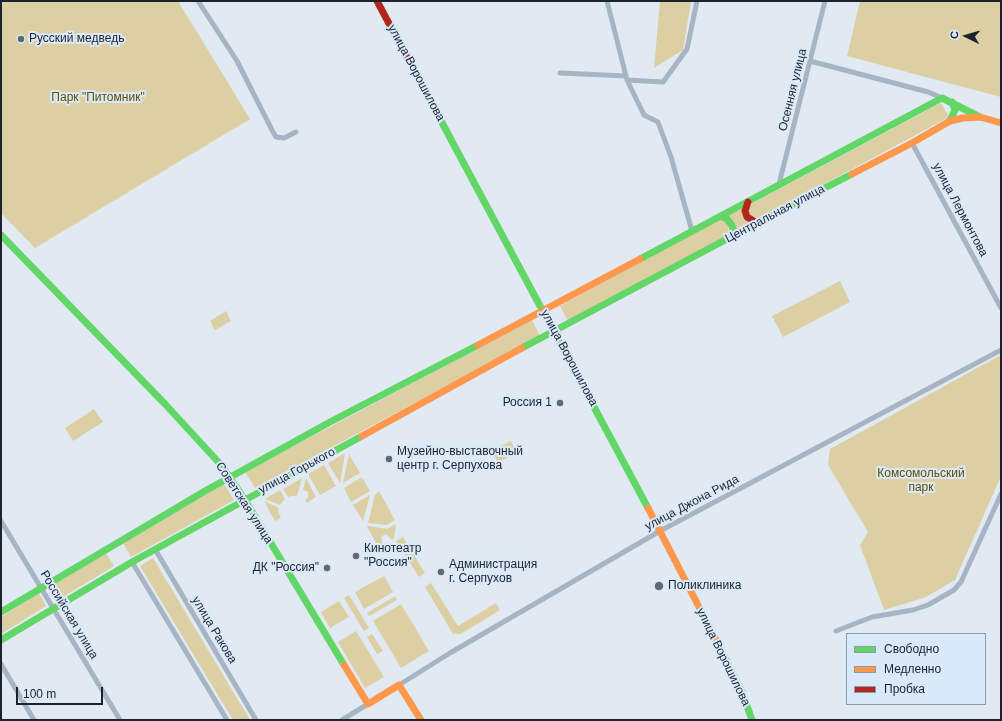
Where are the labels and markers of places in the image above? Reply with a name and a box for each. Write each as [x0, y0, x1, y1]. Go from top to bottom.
place label: Русский медведь [29, 32, 124, 46]
marker: Русский медведь [16, 34, 26, 44]
place label: Россия 1 [503, 396, 552, 410]
marker: Россия 1 [555, 398, 565, 408]
place label: Музейно-выставочный центр г. Серпухова [397, 445, 523, 473]
marker: Музейно-выставочный центр г. Серпухова [384, 454, 394, 464]
place label: Кинотеатр "Россия" [364, 542, 421, 570]
marker: Кинотеатр "Россия" [351, 551, 361, 561]
place label: Администрация г. Серпухов [449, 558, 537, 586]
place label: ДК "Россия" [253, 561, 319, 575]
marker: ДК "Россия" [322, 563, 332, 573]
marker: Администрация г. Серпухов [436, 567, 446, 577]
place label: Поликлиника [668, 579, 741, 593]
marker: Поликлиника [653, 580, 665, 592]

